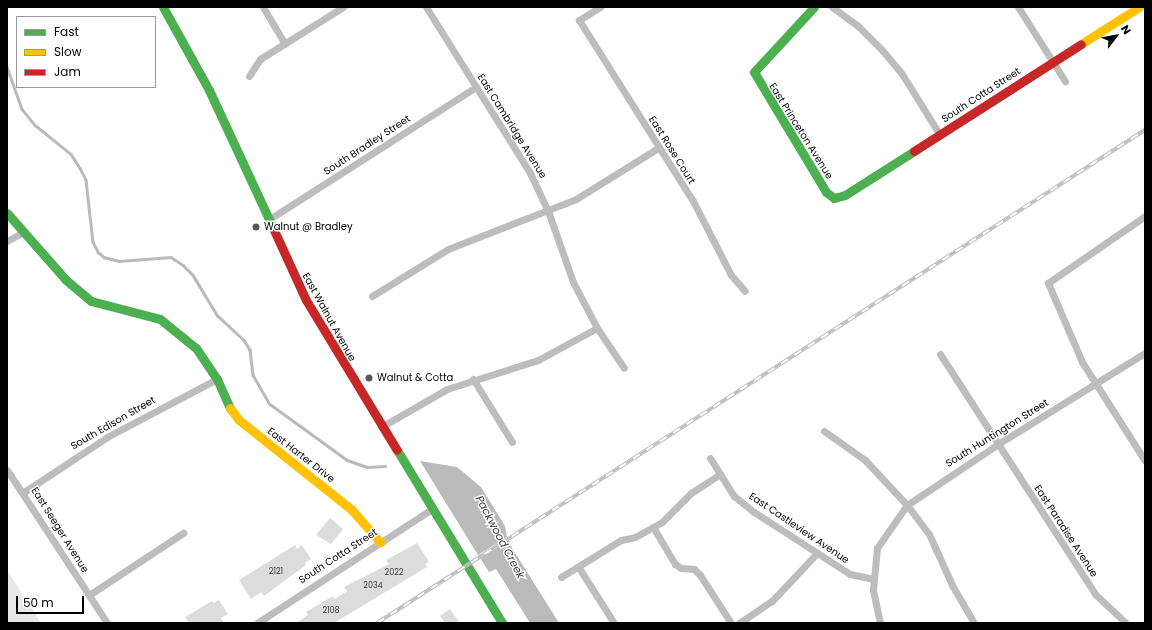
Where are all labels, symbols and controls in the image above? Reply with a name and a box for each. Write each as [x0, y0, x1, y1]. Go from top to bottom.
legend [16, 16, 156, 88]
north arrow [1096, 16, 1136, 56]
text: N [1117, 22, 1135, 37]
text: Fast [54, 23, 79, 40]
text: Slow [54, 43, 82, 60]
text: Jam [54, 63, 81, 80]
street label: South Cotta Street [939, 65, 1023, 125]
street label: East Cambridge Avenue [475, 71, 549, 181]
street label: East Princeton Avenue [767, 81, 835, 181]
street label: South Bradley Street [321, 112, 413, 178]
street label: East Rose Court [646, 114, 698, 186]
place label: Walnut @ Bradley [264, 221, 353, 233]
marker: Walnut @ Bradley [251, 222, 261, 232]
street label: East Walnut Avenue [300, 271, 358, 363]
place label: Walnut & Cotta [377, 372, 453, 384]
marker: Walnut & Cotta [364, 373, 374, 383]
street label: South Edison Street [69, 394, 157, 452]
street label: South Huntington Street [943, 396, 1051, 470]
street label: East Harter Drive [265, 425, 337, 485]
street label: East Paradise Avenue [1032, 483, 1100, 579]
street label: East Seeger Avenue [29, 485, 91, 575]
street label: East Castleview Avenue [747, 490, 851, 566]
water label: Packwood Creek [473, 493, 527, 581]
street label: South Cotta Street [296, 526, 380, 586]
house number: 2121 [269, 567, 283, 577]
house number: 2022 [385, 568, 403, 578]
house number: 2034 [363, 581, 383, 591]
scale bar [18, 588, 86, 614]
text: 50 m [23, 594, 54, 611]
house number: 2108 [322, 606, 340, 616]

